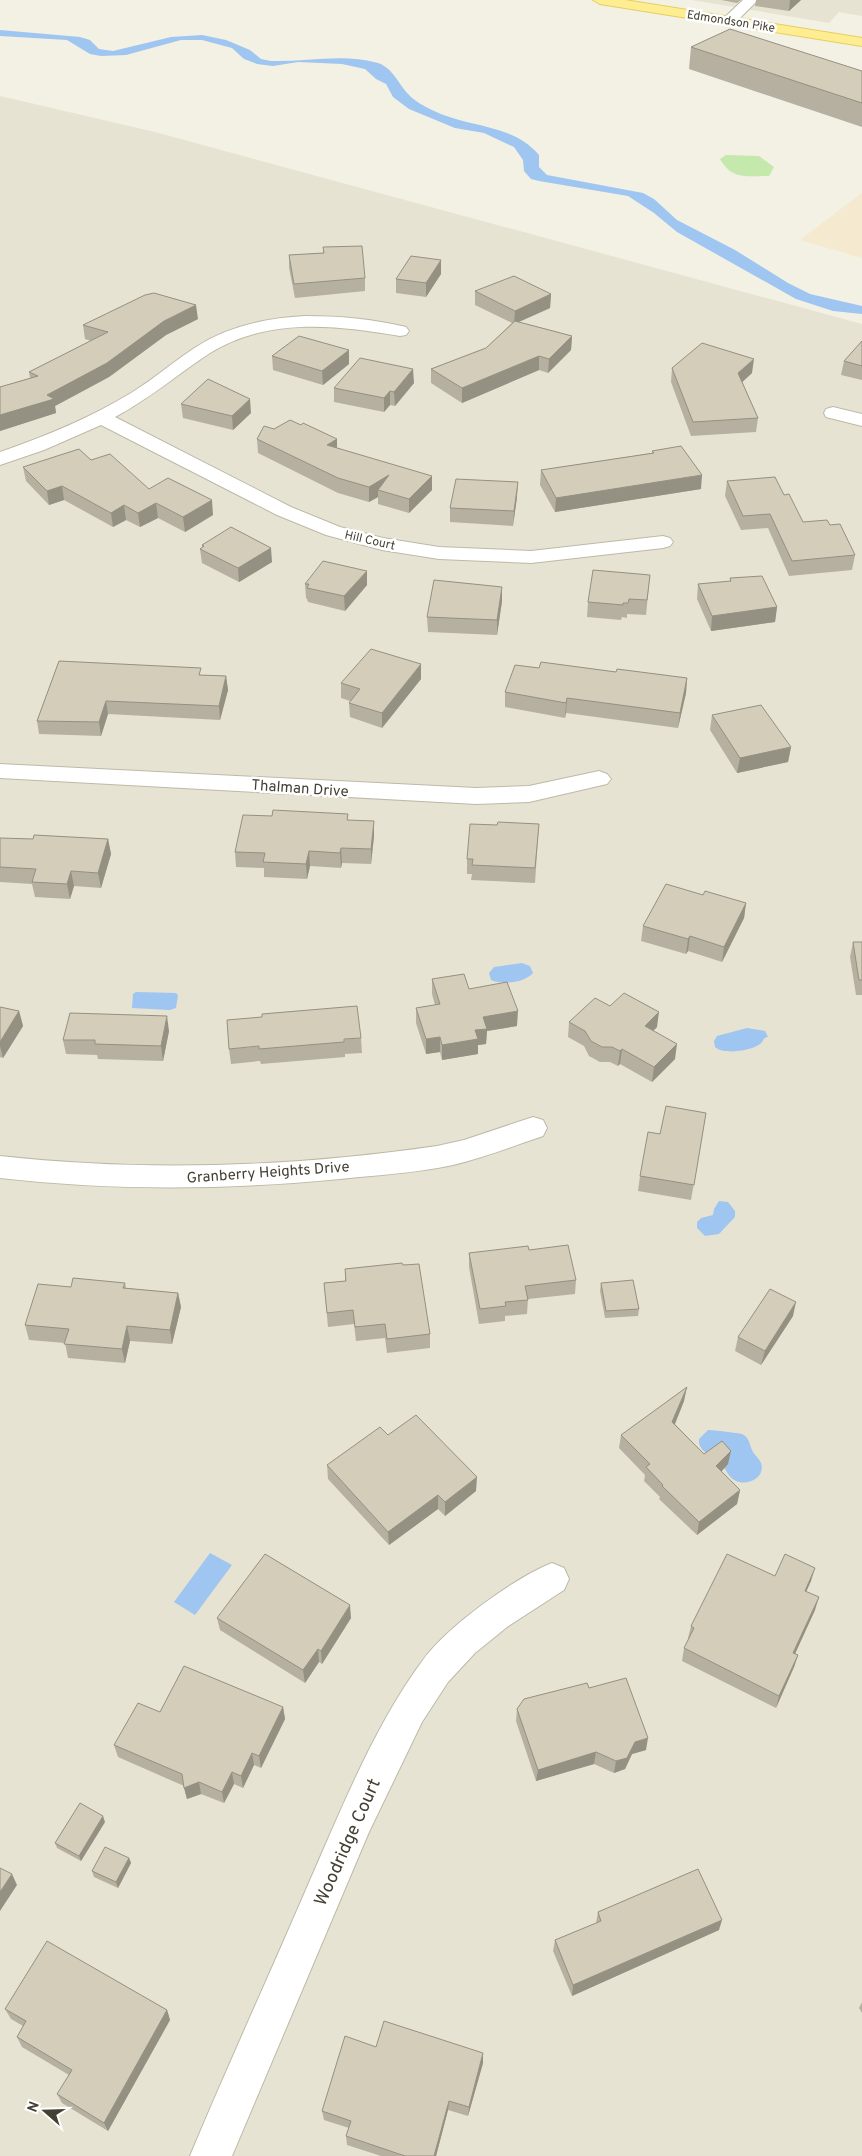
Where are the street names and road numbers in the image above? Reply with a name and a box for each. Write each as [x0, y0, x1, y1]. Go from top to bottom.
street label: Edmondson Pike [686, 7, 776, 37]
street label: Hill Court [343, 527, 397, 555]
street label: Thalman Drive [251, 777, 349, 802]
street label: Granberry Heights Drive [186, 1158, 350, 1189]
street label: Woodridge Court [310, 1775, 387, 1910]

